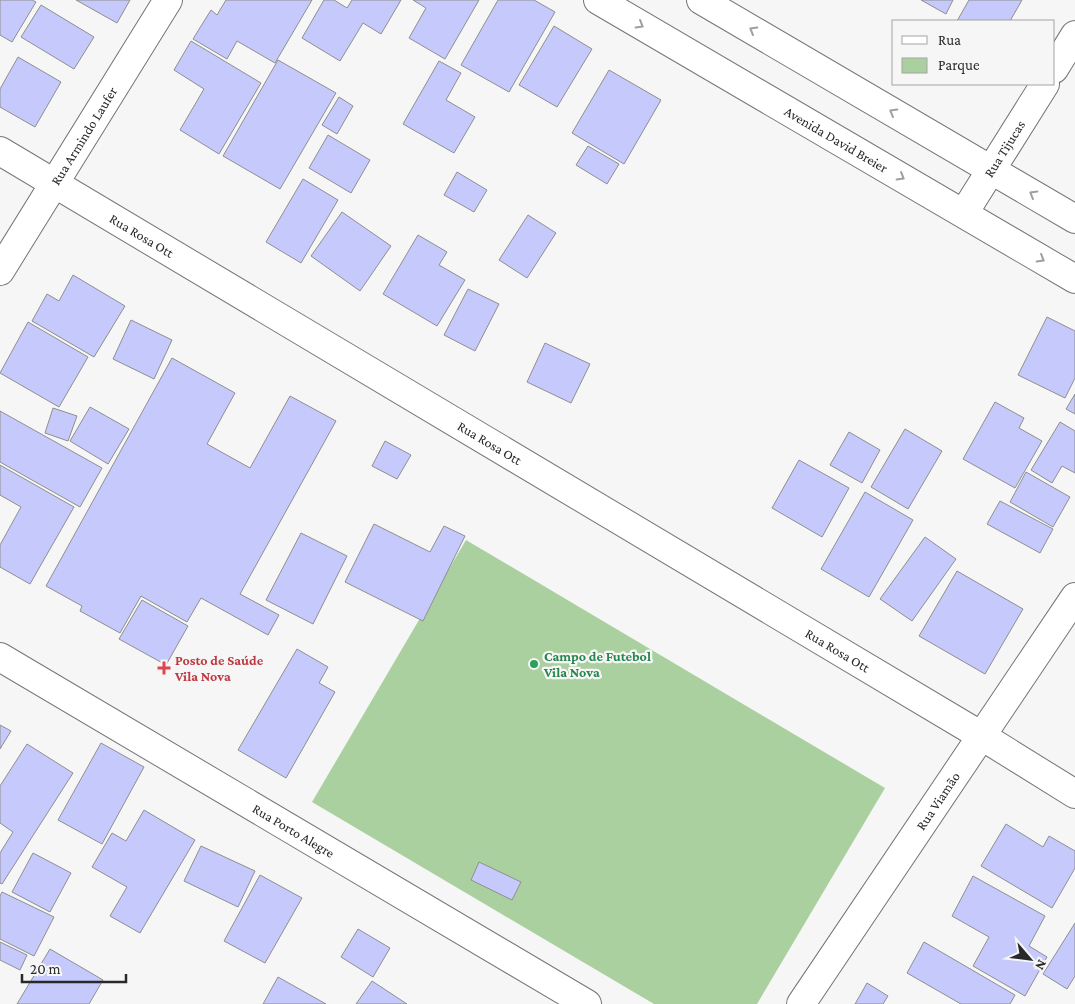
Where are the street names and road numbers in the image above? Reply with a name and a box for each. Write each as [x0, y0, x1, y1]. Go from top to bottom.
street label: Rua Armindo Laufer [47, 84, 120, 188]
street label: Avenida David Breier [782, 103, 891, 176]
street label: Rua Tijucas [981, 117, 1028, 180]
street label: Rua Rosa Ott [107, 210, 177, 261]
street label: Rua Rosa Ott [455, 417, 525, 468]
street label: Rua Rosa Ott [803, 625, 873, 676]
street label: Rua Viamão [913, 769, 963, 833]
street label: Rua Porto Alegre [250, 800, 337, 861]

